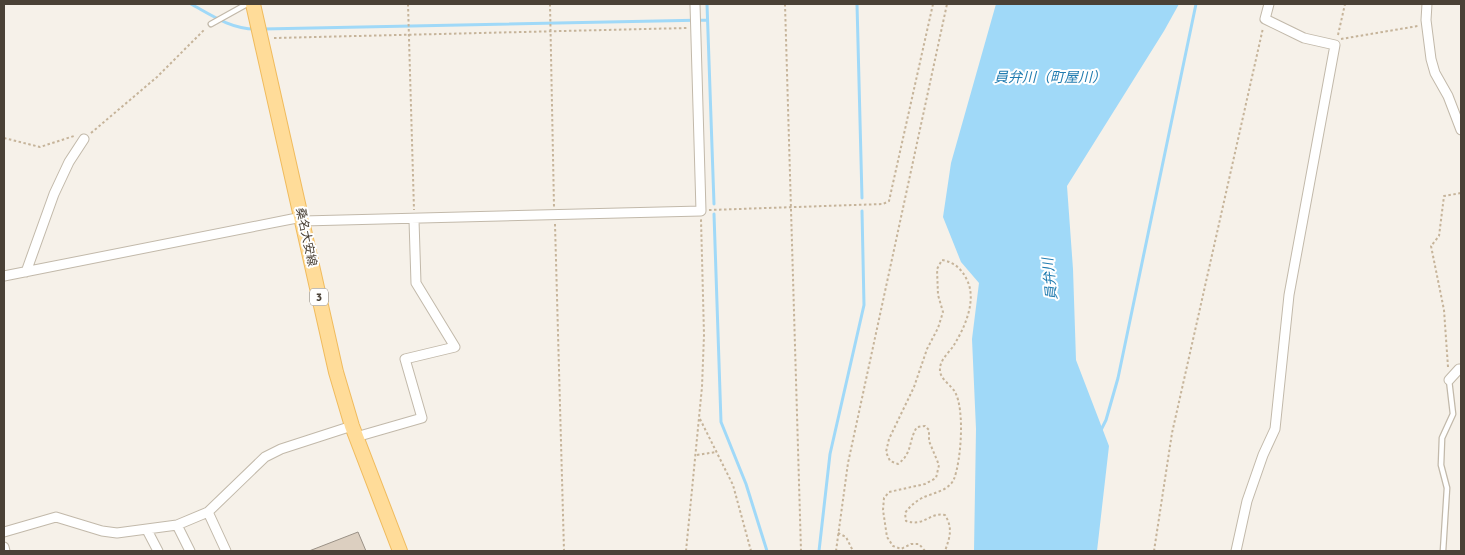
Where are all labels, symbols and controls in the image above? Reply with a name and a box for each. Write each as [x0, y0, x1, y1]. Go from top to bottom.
water label: 員弁川（町屋川） [994, 69, 1106, 86]
street label: 桑名大安線 [292, 206, 320, 268]
water label: 員弁川 [1039, 255, 1061, 301]
road number: 3 [310, 288, 328, 306]

